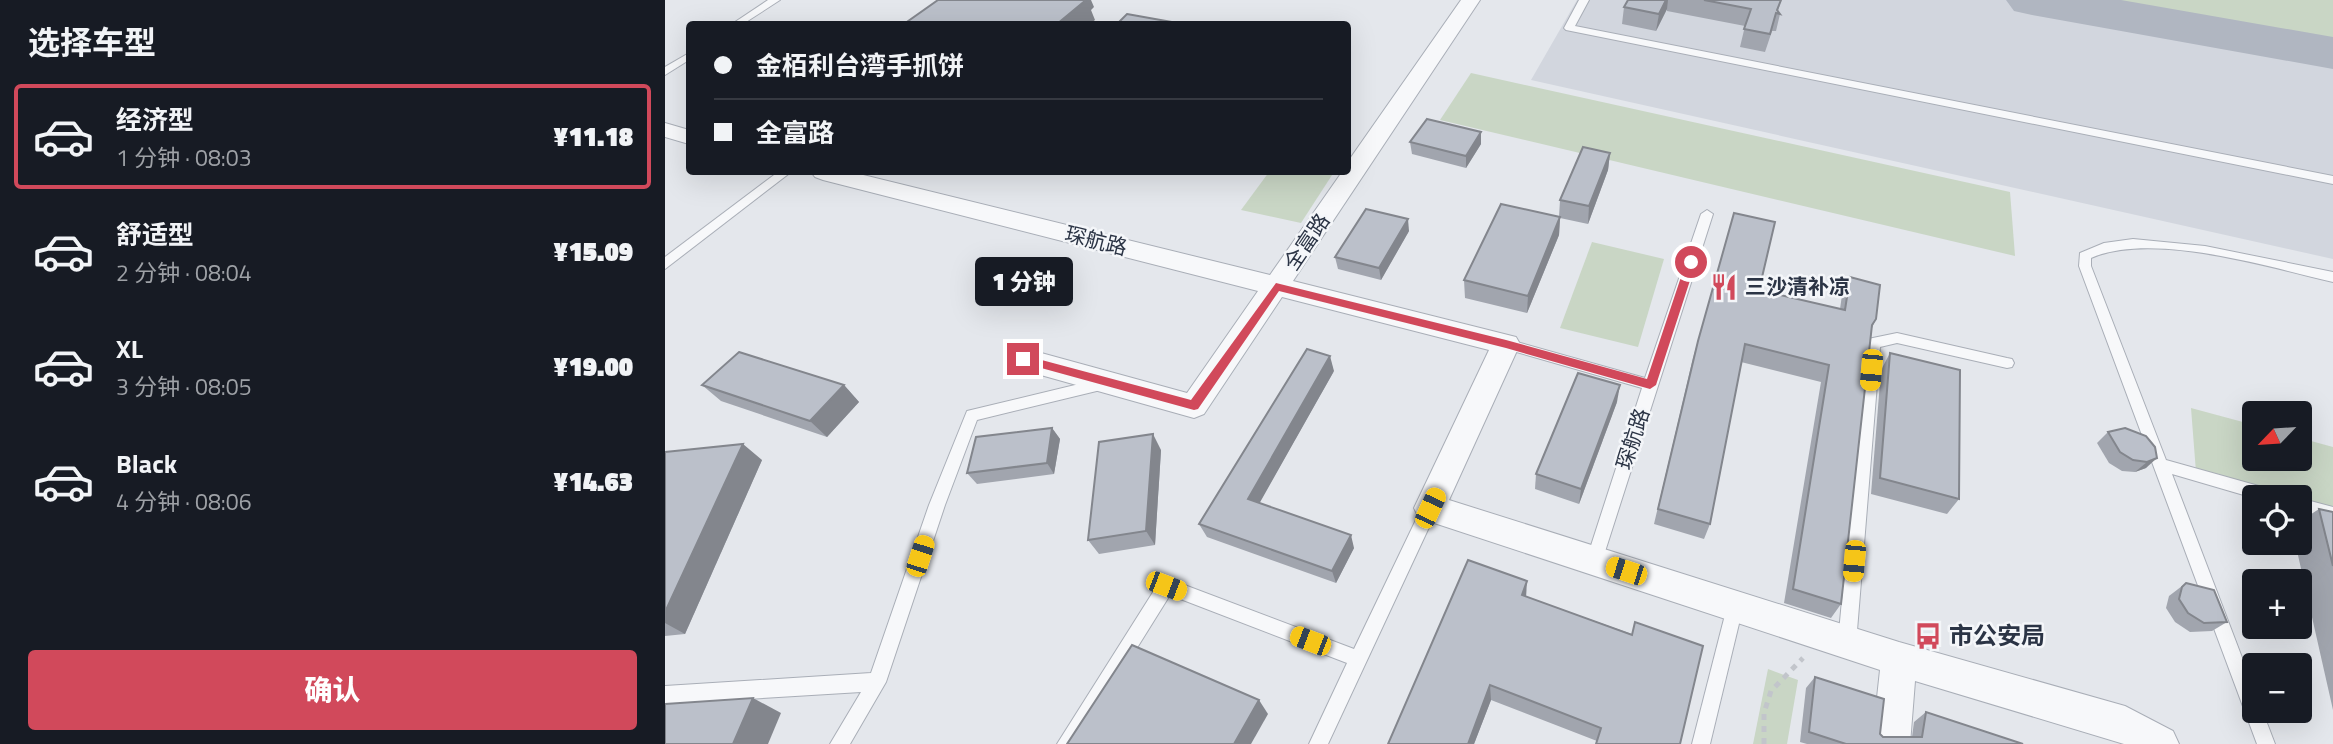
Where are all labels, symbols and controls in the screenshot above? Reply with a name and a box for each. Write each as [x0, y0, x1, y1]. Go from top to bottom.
text: 选择车型 [28, 18, 156, 66]
text: 金栢利台湾手抓饼 [756, 46, 964, 85]
text: 经济型 [116, 100, 194, 139]
icon: car [32, 105, 95, 168]
text: 全富路 [756, 113, 834, 152]
text: ¥11.18 [553, 117, 633, 156]
text: 1 分钟 · 08:03 [116, 140, 252, 175]
street label: 全富路 [1275, 206, 1337, 277]
text: 舒适型 [116, 215, 194, 254]
street label: 琛航路 [1062, 217, 1131, 263]
icon: car [32, 220, 95, 283]
text: ¥15.09 [553, 232, 633, 271]
route start [1675, 246, 1707, 278]
text: 2 分钟 · 08:04 [116, 255, 252, 290]
callout: 1 分钟 [974, 258, 1072, 306]
text: 1 分钟 [992, 264, 1056, 299]
place label: 三沙清补凉 [1745, 270, 1850, 302]
restaurant icon: 三沙清补凉 [1709, 272, 1739, 302]
text: XL [116, 329, 143, 368]
icon: car [32, 335, 95, 398]
route end [1007, 343, 1039, 375]
text: ¥19.00 [553, 347, 633, 386]
car [1859, 348, 1884, 392]
text: 3 分钟 · 08:05 [116, 369, 252, 404]
north arrow [2242, 401, 2312, 471]
map controls [2242, 401, 2312, 723]
street label: 琛航路 [1607, 404, 1657, 474]
text: Black [116, 444, 177, 483]
icon: car [32, 450, 95, 513]
text: ¥14.63 [553, 462, 633, 501]
text: 4 分钟 · 08:06 [116, 484, 252, 519]
car [1412, 485, 1449, 531]
button: locate [2242, 485, 2312, 555]
car [904, 533, 937, 579]
car [1842, 539, 1867, 583]
car [1603, 555, 1650, 587]
car [1143, 569, 1190, 603]
button: + [2242, 569, 2312, 639]
place label: 市公安局 [1949, 617, 2045, 653]
bus stop icon: 市公安局 [1913, 621, 1943, 651]
car [1287, 624, 1334, 658]
button: 确认 [28, 650, 637, 730]
button: − [2242, 653, 2312, 723]

